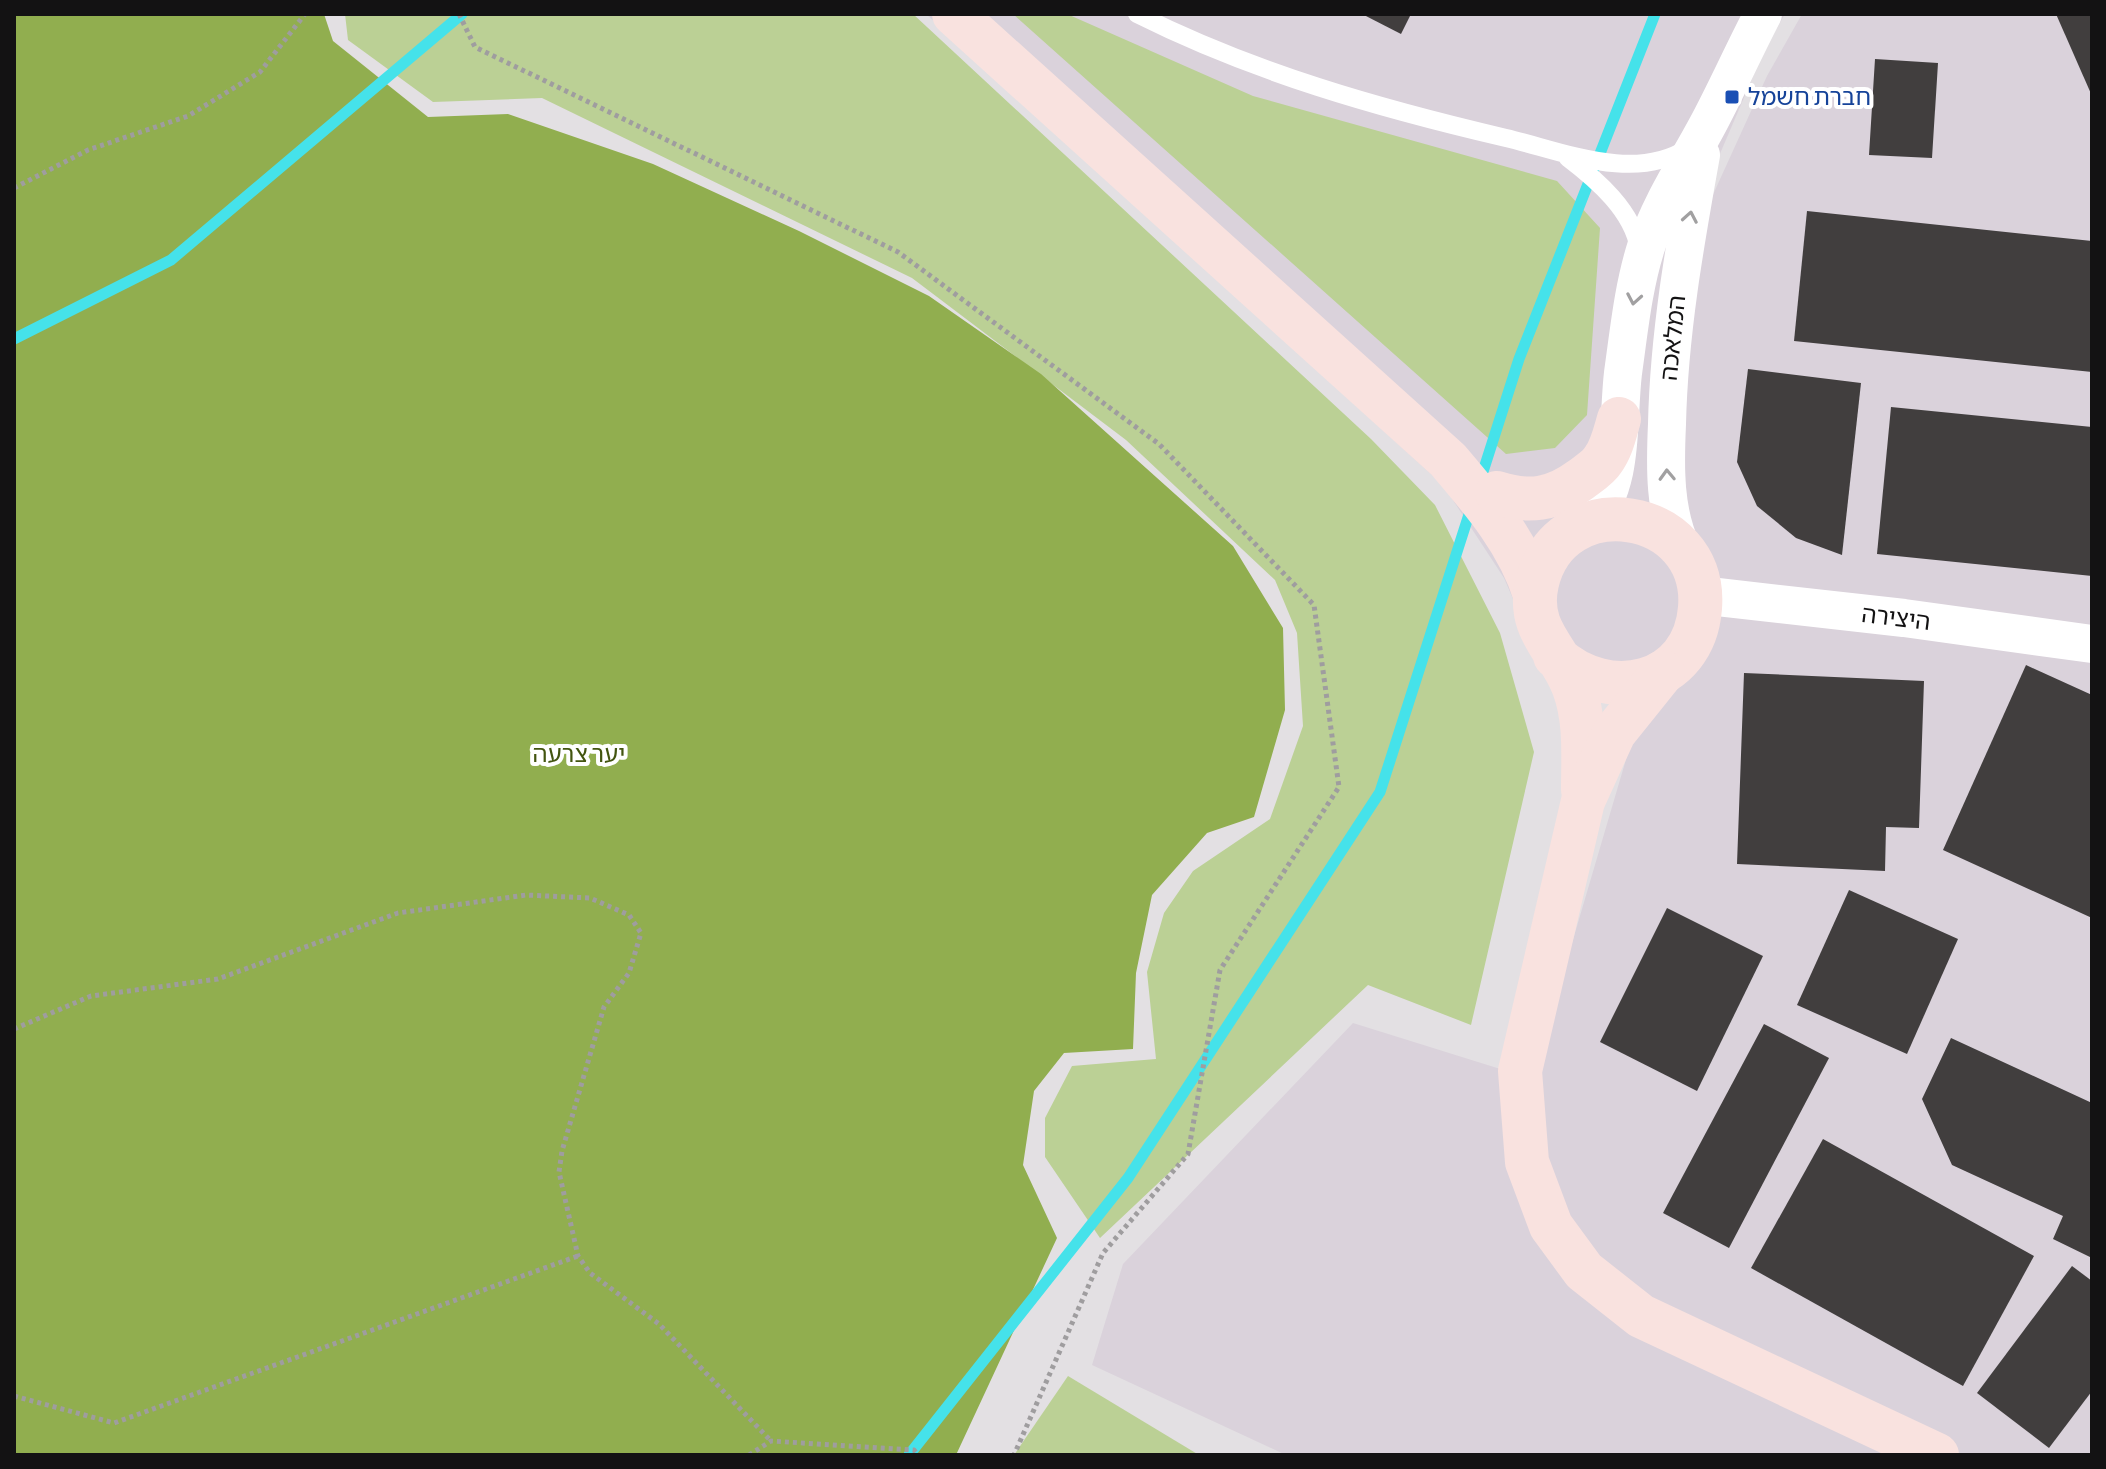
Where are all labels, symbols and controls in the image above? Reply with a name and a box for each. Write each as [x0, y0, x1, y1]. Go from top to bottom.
place label: חברת חשמל [1748, 83, 1871, 112]
marker: חברת חשמל [1723, 88, 1741, 106]
one-way arrow [1681, 210, 1698, 224]
one-way arrow [1626, 293, 1643, 306]
street label: המלאכה [1655, 294, 1692, 382]
one-way arrow [1659, 469, 1676, 481]
street label: היצירה [1860, 600, 1932, 637]
park label: יער צרעה [533, 740, 625, 769]

